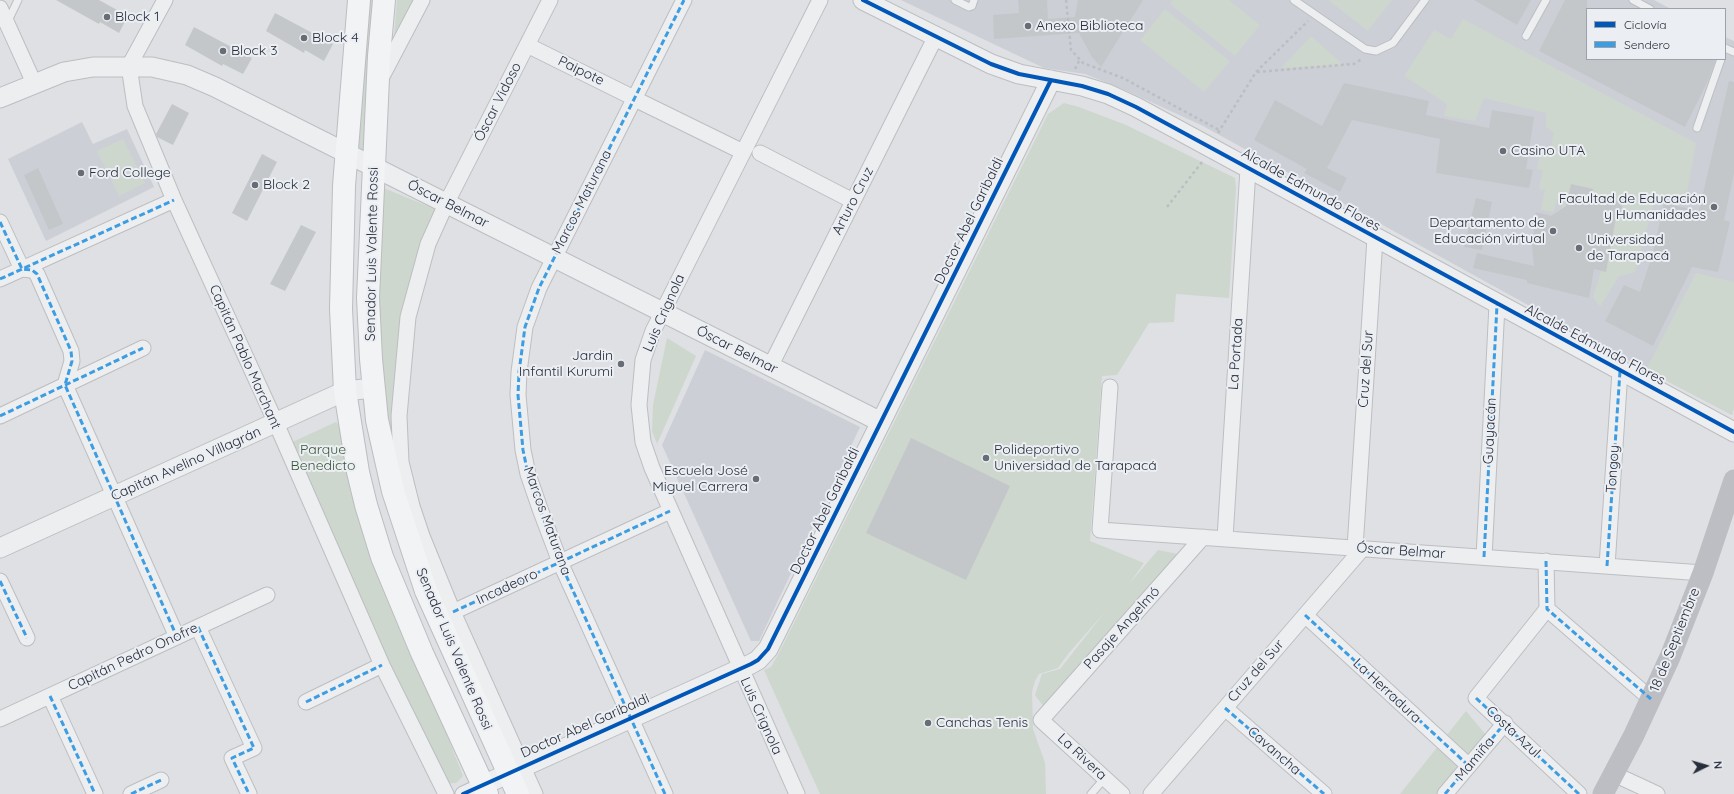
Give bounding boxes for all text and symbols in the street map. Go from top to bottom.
legend [1586,8,1726,60]
place label: Block 1 [115,9,159,25]
marker: Block 1 [102,12,112,22]
text: Ciclovía [1624,17,1667,32]
place label: Anexo Biblioteca [1036,18,1143,34]
marker: Anexo Biblioteca [1023,21,1033,31]
place label: Block 4 [312,30,359,46]
marker: Block 4 [299,33,309,43]
text: Sendero [1624,37,1670,52]
place label: Block 3 [231,43,278,59]
marker: Block 3 [218,46,228,56]
street label: Paipote [555,53,607,89]
street label: Óscar Vidoso [471,60,525,144]
place label: Casino UTA [1511,143,1585,159]
street label: Alcalde Edmundo Flores [1239,145,1383,235]
marker: Casino UTA [1498,146,1508,156]
street label: Marcos Maturana [549,147,615,257]
street label: Doctor Abel Garibaldi [931,155,1007,287]
street label: Arturo Cruz [829,164,877,238]
place label: Ford College [89,165,171,181]
street label: Senador Luis Valente Rossi [362,167,382,341]
marker: Ford College [76,168,86,178]
street label: Óscar Belmar [404,176,492,232]
place label: Block 2 [263,177,310,193]
marker: Block 2 [250,180,260,190]
place label: Facultad de Educación y Humanidades [1559,191,1706,224]
marker: Facultad de Educación y Humanidades [1709,202,1719,212]
place label: Departamento de Educación virtual [1429,215,1545,248]
marker: Departamento de Educación virtual [1548,226,1558,236]
place label: Universidad de Tarapacá [1587,232,1669,264]
marker: Universidad de Tarapacá [1574,243,1584,253]
street label: Luis Crignola [639,272,689,354]
street label: Capitán Pablo Marchant [205,282,285,432]
street label: Alcalde Edmundo Flores [1522,301,1668,389]
street label: La Portada [1225,318,1247,390]
street label: Óscar Belmar [693,322,781,378]
street label: Cruz del Sur [1355,330,1377,408]
place label: Jardin Infantil Kurumi [519,348,613,380]
marker: Jardin Infantil Kurumi [616,359,626,369]
street label: Guayacán [1480,397,1500,465]
street label: Capitán Avelino Villagrán [108,423,264,505]
park label: Parque Benedicto [291,442,355,474]
place label: Polideportivo Universidad de Tarapacá [994,442,1157,474]
street label: Tongoy [1603,444,1623,494]
street label: Doctor Abel Garibaldi [787,445,863,577]
marker: Polideportivo Universidad de Tarapacá [981,453,991,463]
place label: Escuela José Miguel Carrera [652,463,748,496]
street label: Marcos Maturana [520,464,574,578]
marker: Escuela José Miguel Carrera [751,474,761,484]
street label: Óscar Belmar [1356,540,1446,562]
street label: Senador Luis Valente Rossi [412,565,496,733]
street label: Incadeoro [474,566,540,608]
street label: Pasaje Angelmó [1080,583,1164,673]
street label: 18 de Septiembre [1646,585,1704,695]
street label: Capitán Pedro Onofre [65,619,201,695]
street label: Cruz del Sur [1224,636,1288,706]
street label: La Herradura [1349,655,1425,727]
street label: Luis Crignola [736,675,786,757]
street label: Doctor Abel Garibaldi [518,690,652,762]
street label: Costa Azul [1482,703,1544,761]
place label: Canchas Tenis [936,715,1028,731]
marker: Canchas Tenis [923,718,933,728]
street label: Cavancha [1244,723,1304,779]
street label: La Rivera [1054,730,1110,784]
street label: Mamiña [1452,734,1498,784]
north arrow [1686,746,1726,786]
text: N [1711,760,1725,770]

